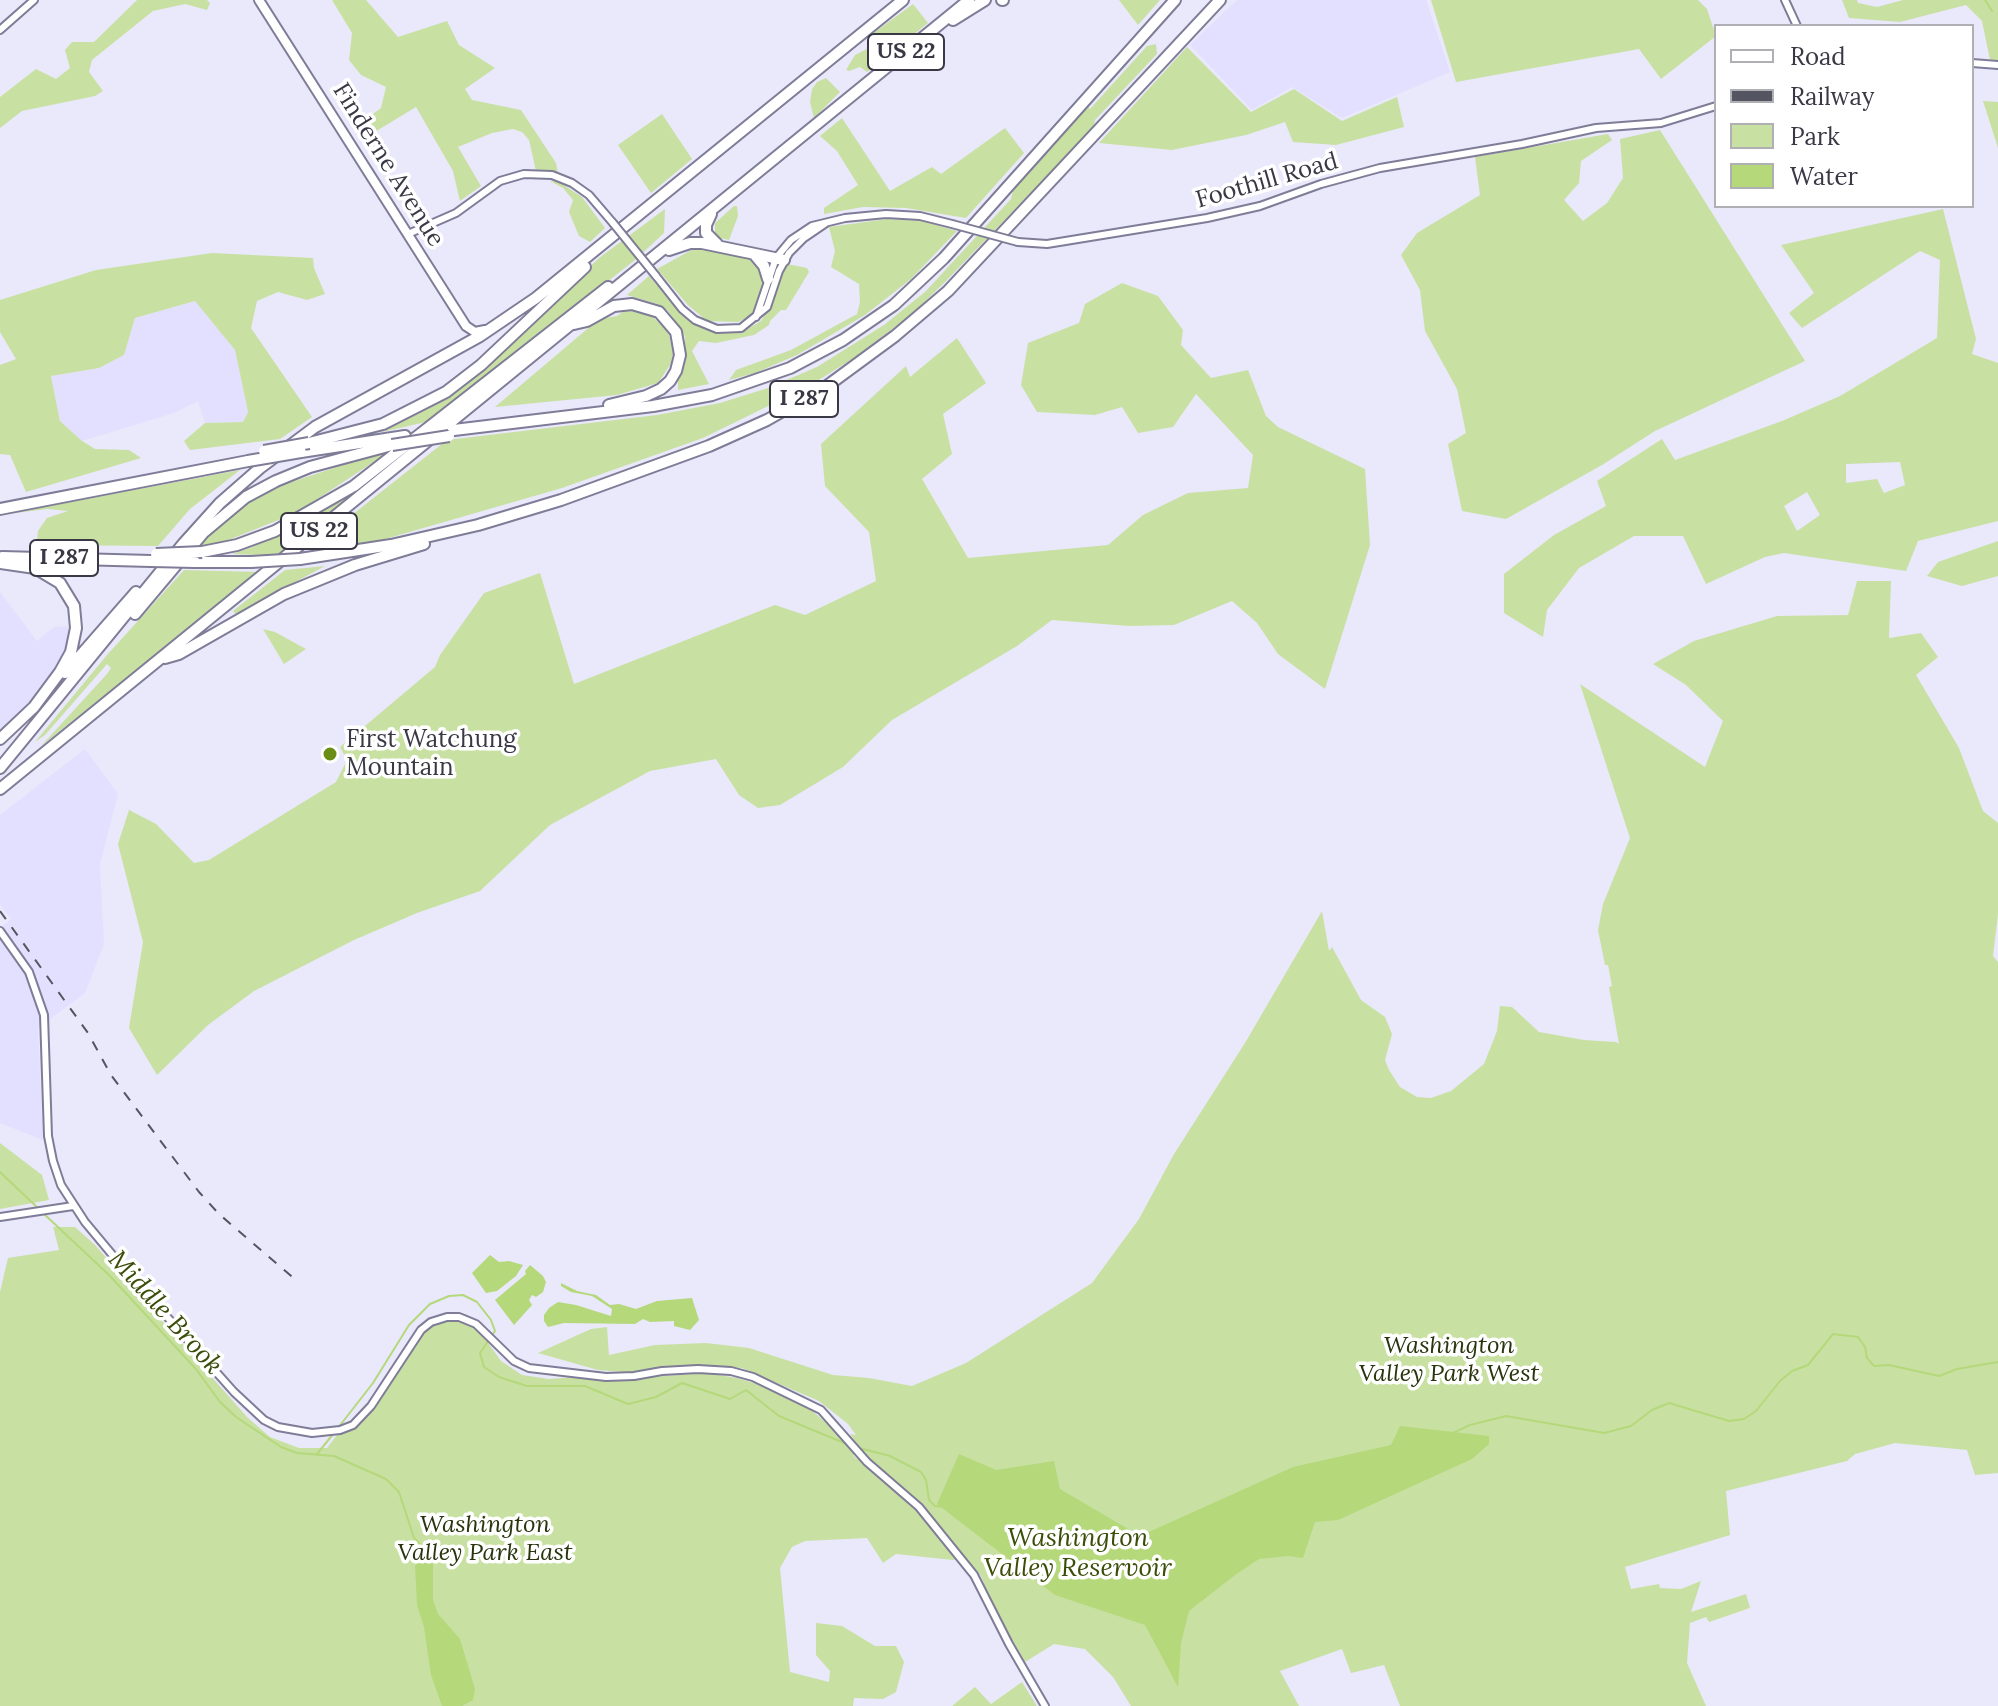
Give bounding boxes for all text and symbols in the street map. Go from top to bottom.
legend [1714,24,1974,208]
road number: US 22 [868,34,944,70]
text: Road [1790,41,1846,72]
street label: Finderne Avenue [326,78,450,252]
text: Railway [1790,81,1874,112]
text: Park [1790,121,1840,152]
street label: Foothill Road [1193,147,1341,215]
text: Water [1790,161,1858,192]
road number: I 287 [770,381,838,417]
road number: US 22 [281,513,357,549]
road number: I 287 [30,540,98,576]
place label: First Watchung Mountain [346,726,517,782]
marker: First Watchung Mountain [321,745,339,763]
water label: Middle Brook [101,1245,229,1381]
park label: Washington Valley Park West [1359,1332,1539,1388]
park label: Washington Valley Park East [398,1511,572,1567]
water label: Washington Valley Reservoir [984,1523,1172,1584]

